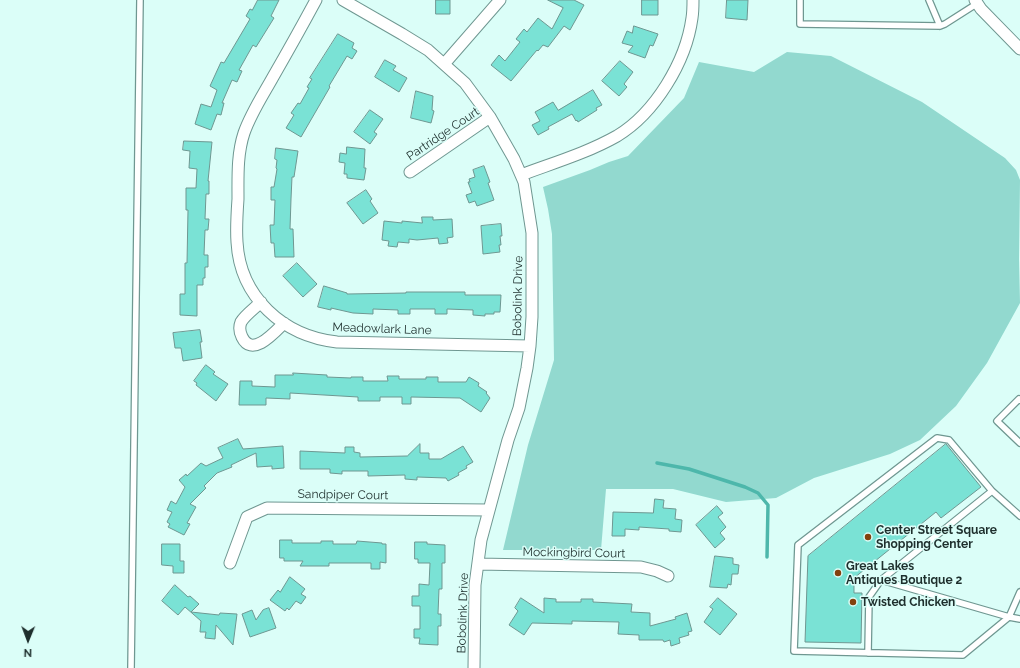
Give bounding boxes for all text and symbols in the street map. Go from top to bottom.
street label: Partridge Court [404,104,482,164]
street label: Bobolink Drive [510,256,526,336]
street label: Meadowlark Lane [332,320,432,338]
street label: Sandpiper Court [298,487,388,503]
place label: Center Street Square Shopping Center [876,523,997,551]
marker: Center Street Square Shopping Center [863,532,873,542]
street label: Mockingbird Court [522,545,626,561]
place label: Great Lakes Antiques Boutique 2 [846,559,962,587]
marker: Great Lakes Antiques Boutique 2 [833,568,843,578]
street label: Bobolink Drive [454,572,472,654]
place label: Twisted Chicken [861,595,955,609]
marker: Twisted Chicken [848,597,858,607]
north arrow [8,620,48,660]
text: N [23,646,32,659]

